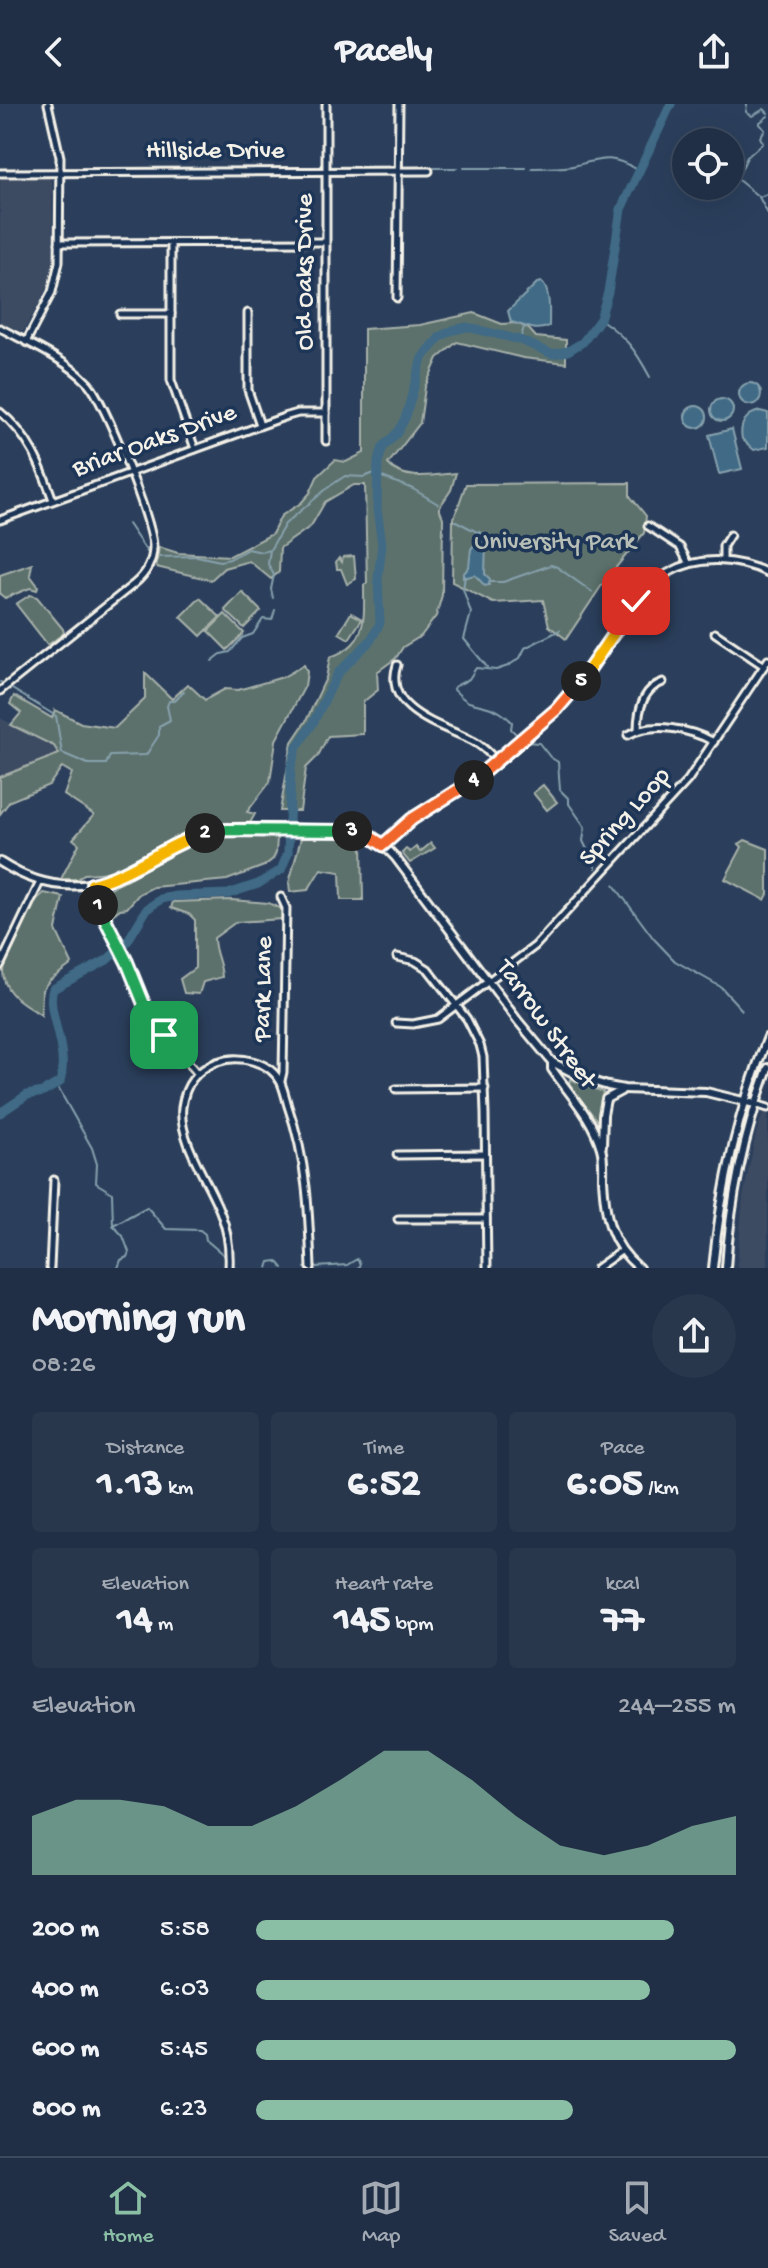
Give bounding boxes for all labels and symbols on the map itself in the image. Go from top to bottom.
street label: Hillside Drive [146,137,285,168]
street label: Old Oaks Drive [291,193,322,350]
street label: Briar Oaks Drive [68,398,242,486]
park label: University Park [474,528,638,559]
pin [602,567,670,635]
pin: 5 [561,661,601,701]
pin: 4 [454,760,494,800]
street label: Spring Loop [574,762,679,874]
pin: 3 [332,811,372,851]
pin: 2 [185,813,225,853]
pin: 1 [78,885,118,925]
street label: Park Lane [249,935,281,1043]
street label: Tarrow Street [487,953,604,1098]
pin [130,1001,198,1069]

